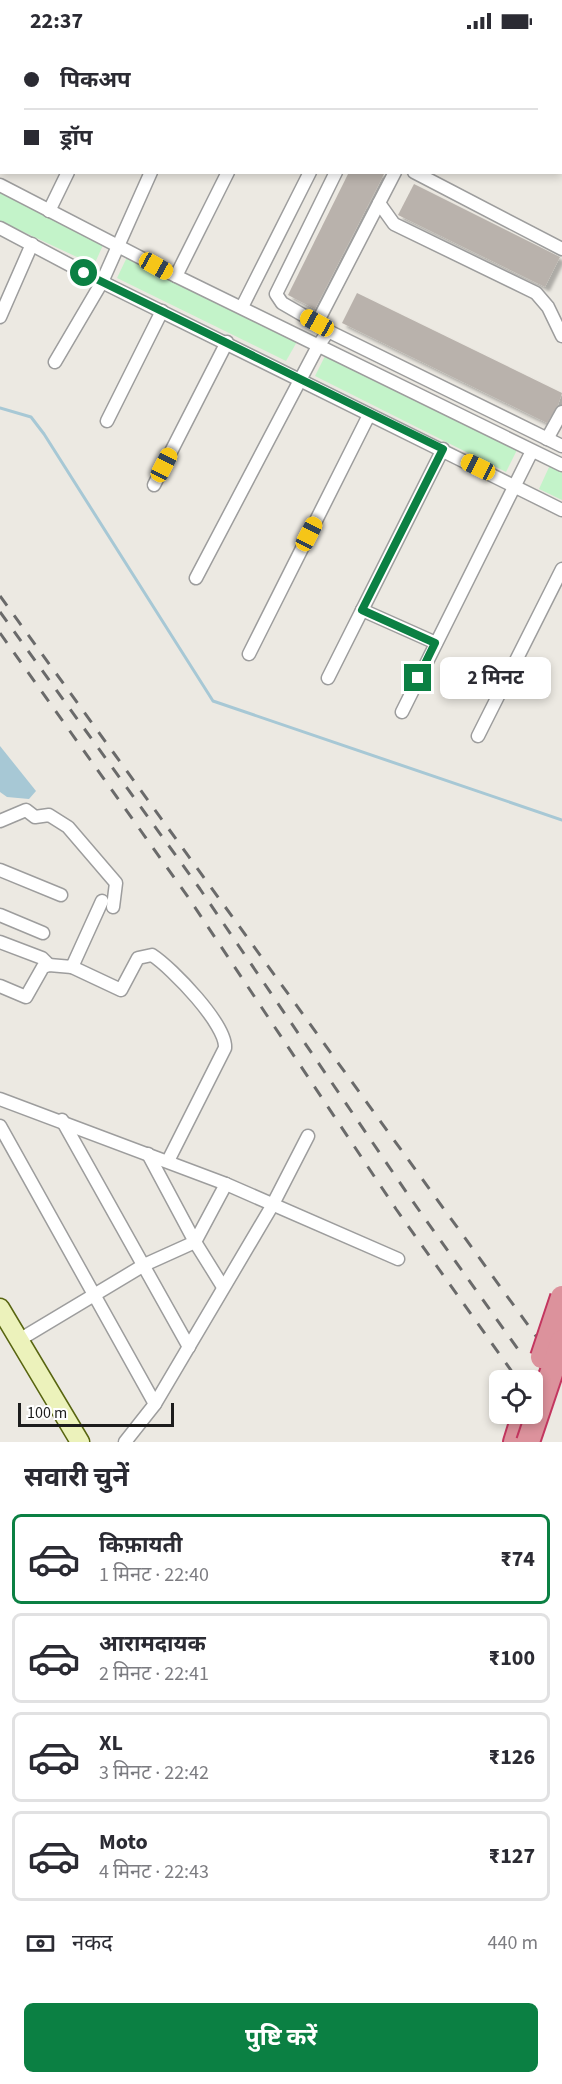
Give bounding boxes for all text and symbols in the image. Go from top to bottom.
text: 22:37 [30,5,83,37]
text: पिकअप [60,64,131,96]
text: ड्रॉप [60,122,93,154]
car [136,249,176,283]
route start [70,259,97,286]
car [297,306,337,340]
car [148,445,180,485]
car [458,451,498,483]
car [293,514,325,554]
callout: 2 मिनट [439,657,550,699]
route end [404,664,431,691]
text: 2 मिनट [467,664,524,692]
map controls [489,1370,543,1424]
button: locate [489,1370,543,1424]
scale bar [18,1400,174,1428]
text: 100 m [27,1402,67,1424]
text: सवारी चुनें [24,1458,129,1497]
text: किफ़ायती [99,1529,183,1561]
icon: car [27,1532,81,1586]
text: ₹74 [500,1543,535,1575]
text: 1 मिनट · 22:40 [99,1561,209,1589]
text: आरामदायक [99,1628,206,1660]
icon: car [27,1631,81,1685]
text: ₹100 [489,1642,535,1674]
text: 2 मिनट · 22:41 [99,1660,209,1688]
text: XL [99,1727,123,1759]
icon: car [27,1730,81,1784]
text: ₹126 [489,1741,535,1773]
text: 3 मिनट · 22:42 [99,1759,209,1787]
text: Moto [99,1826,148,1858]
icon: car [27,1829,81,1883]
text: ₹127 [489,1840,535,1872]
text: 4 मिनट · 22:43 [99,1858,209,1886]
icon: cash [24,1927,57,1960]
text: नकद [72,1927,113,1959]
text: 440 m [488,1929,538,1957]
button: पुष्टि करें [24,2003,538,2072]

